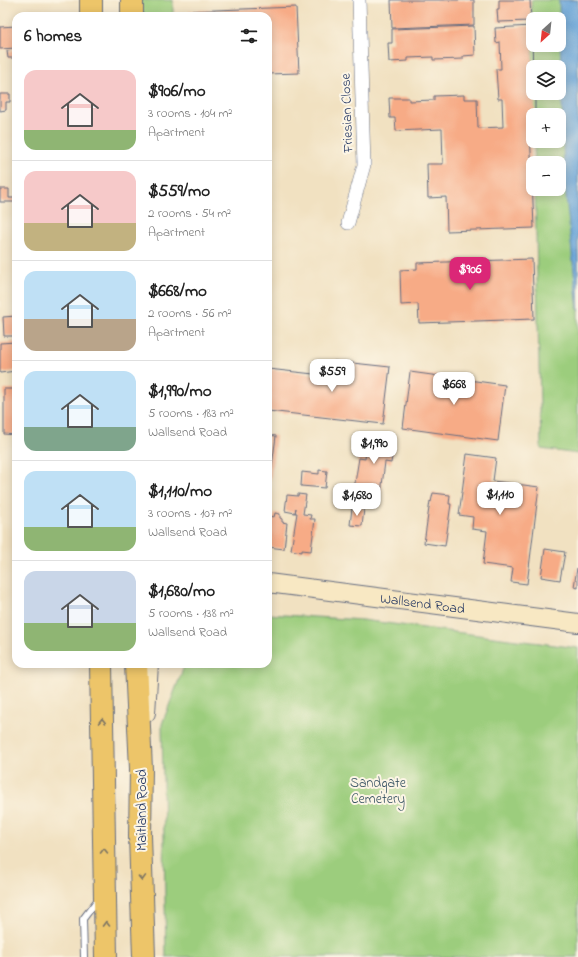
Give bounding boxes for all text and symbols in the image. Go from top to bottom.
north arrow [526,12,566,52]
map controls [526,12,566,196]
text: 6 homes [24,24,82,49]
icon: filters [238,25,260,47]
button: layers [526,60,566,100]
street label: Friesian Close [336,72,359,154]
text: $906/mo [148,79,206,104]
icon: home [56,86,104,134]
text: 3 rooms · 104 m² [148,104,232,123]
button: + [526,108,566,148]
text: Apartment [148,123,205,142]
button: − [526,156,566,196]
text: $559/mo [148,179,210,204]
icon: home [56,187,104,235]
text: 2 rooms · 54 m² [148,204,231,223]
text: Apartment [148,223,205,242]
pin: $906 [446,257,494,291]
text: $906 [458,260,482,279]
text: $668/mo [148,279,207,304]
icon: home [56,287,104,335]
text: 2 rooms · 56 m² [148,304,232,323]
text: Apartment [148,323,205,342]
pin: $559 [308,359,356,393]
text: $559 [319,362,345,381]
pin: $668 [430,372,478,406]
text: $668 [442,375,466,394]
text: $1,990/mo [148,379,212,404]
icon: home [56,387,104,435]
text: 5 rooms · 183 m² [148,404,234,423]
text: Wallsend Road [148,423,227,442]
pin: $1,990 [341,431,407,465]
text: $1,990 [360,434,388,453]
text: $1,110/mo [148,479,212,504]
pin: $1,110 [467,482,533,516]
pin: $1,680 [324,483,390,517]
text: $1,110 [486,485,514,504]
text: $1,680 [342,486,372,505]
icon: home [56,487,104,535]
text: 3 rooms · 107 m² [148,504,232,523]
text: Wallsend Road [148,523,227,542]
text: $1,680/mo [148,579,215,604]
icon: home [56,587,104,635]
street label: Wallsend Road [379,589,466,620]
text: 5 rooms · 138 m² [148,604,234,623]
text: Wallsend Road [148,623,227,642]
one-way arrow [98,718,106,724]
street label: Maitland Road [132,769,153,851]
park label: Sandgate Cemetery [350,773,407,811]
one-way arrow [100,848,109,854]
one-way arrow [137,875,146,881]
one-way arrow [102,921,110,927]

